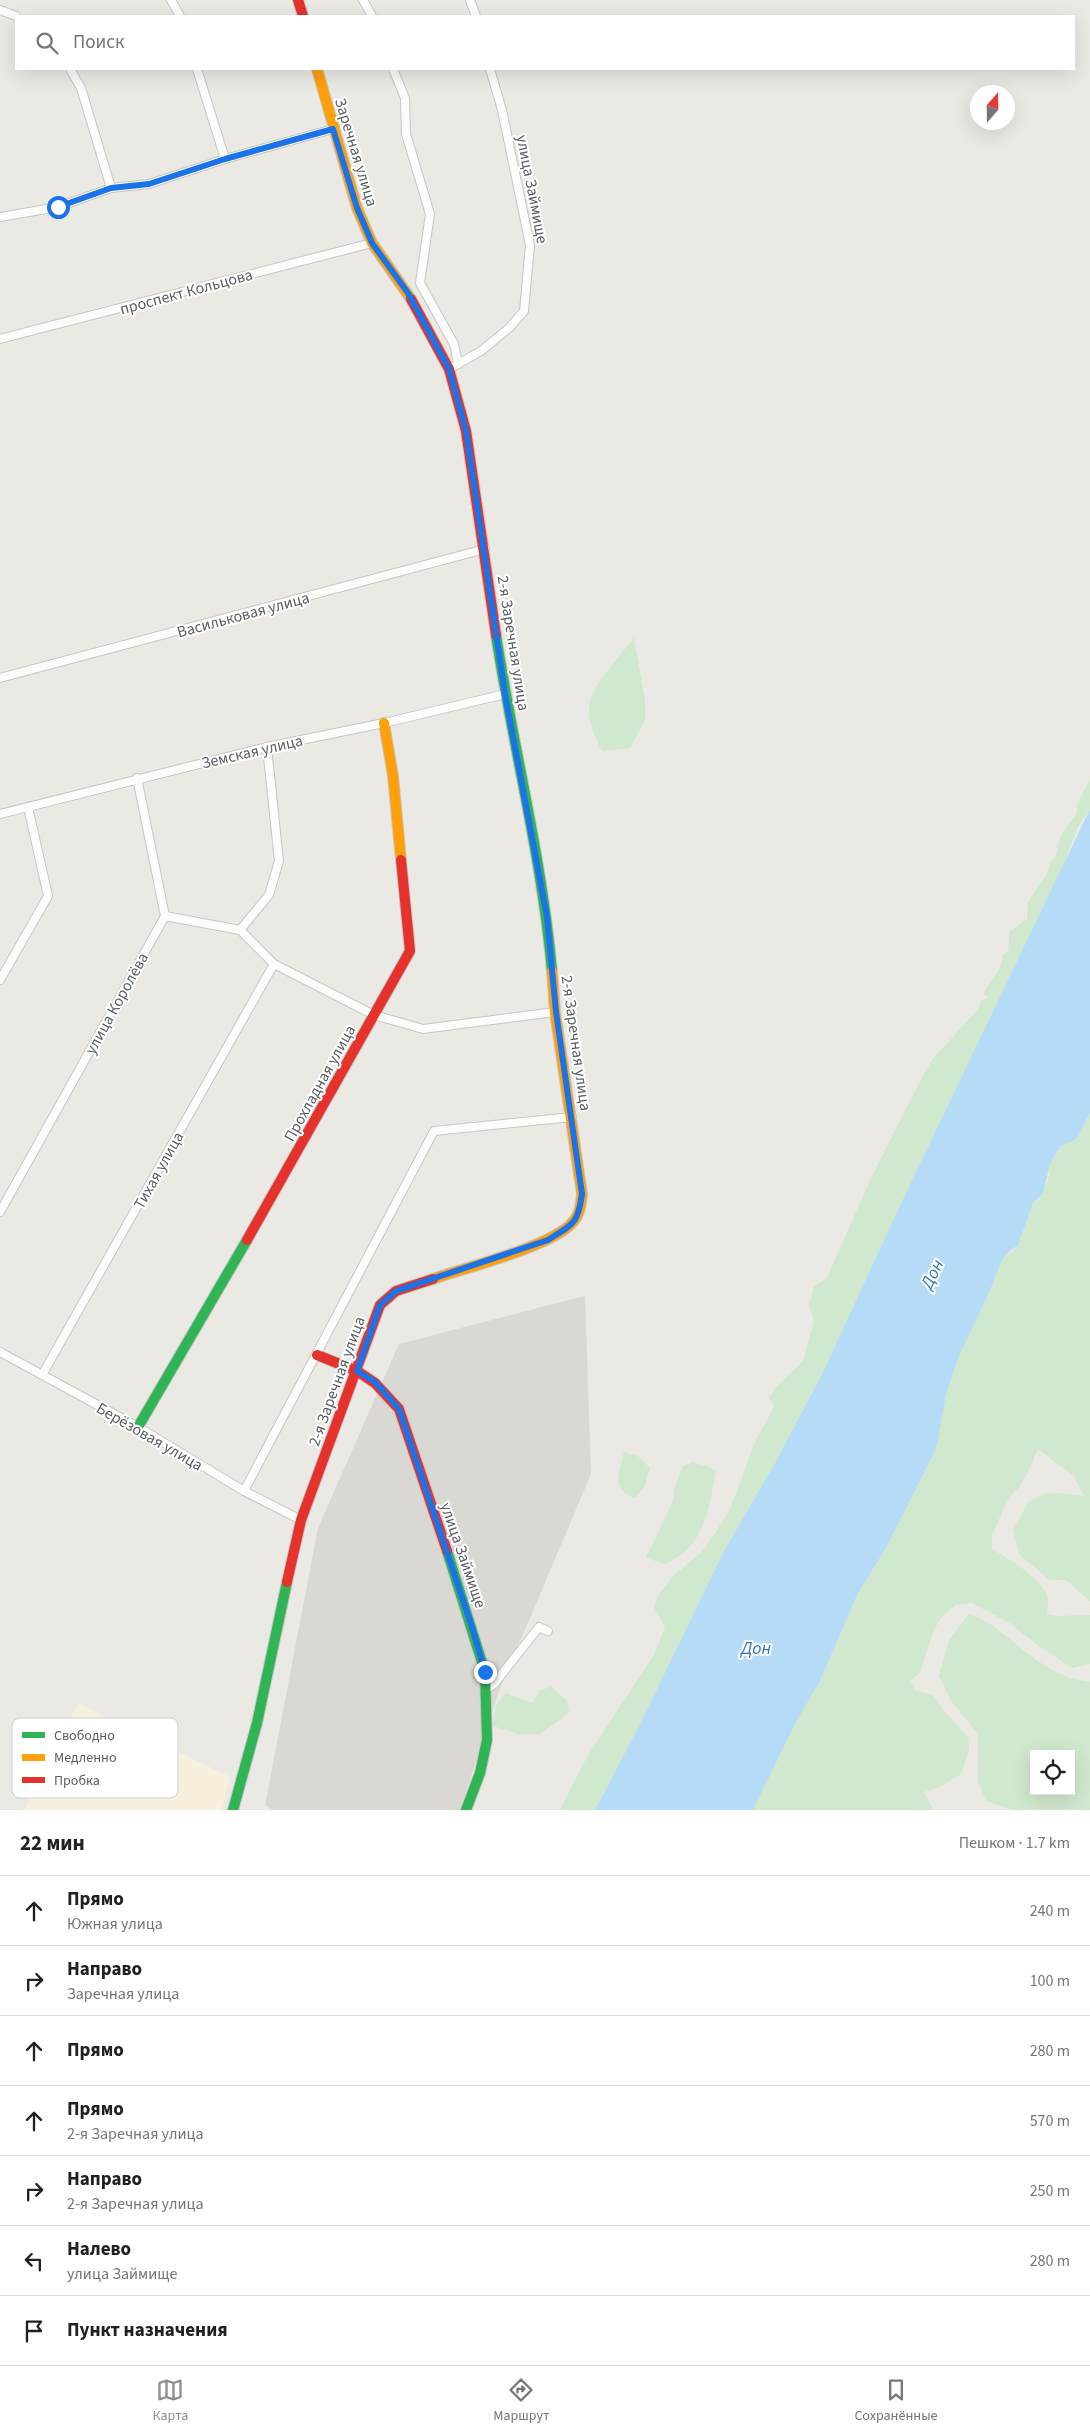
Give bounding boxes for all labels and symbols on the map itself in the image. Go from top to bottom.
north arrow [970,85,1015,130]
street label: Заречная улица [329,95,383,209]
street label: улица Займище [511,133,553,246]
route start [47,196,70,219]
street label: проспект Кольцова [117,264,255,320]
street label: 2-я Заречная улица [491,574,535,712]
street label: Васильковая улица [175,587,312,643]
street label: Земская улица [199,730,305,774]
street label: улица Королёва [80,949,154,1058]
street label: 2-я Заречная улица [556,974,596,1112]
street label: Прохладная улица [279,1021,361,1146]
street label: Тихая улица [129,1128,189,1213]
water label: Дон [914,1255,950,1294]
street label: 2-я Заречная улица [303,1313,371,1449]
street label: Берёзовая улица [92,1397,207,1476]
street label: улица Займище [435,1500,491,1611]
water label: Дон [740,1636,771,1661]
route end [474,1661,497,1684]
legend [12,1718,178,1798]
text: Свободно [54,1726,115,1746]
text: Медленно [54,1748,117,1768]
text: Пробка [54,1771,100,1791]

